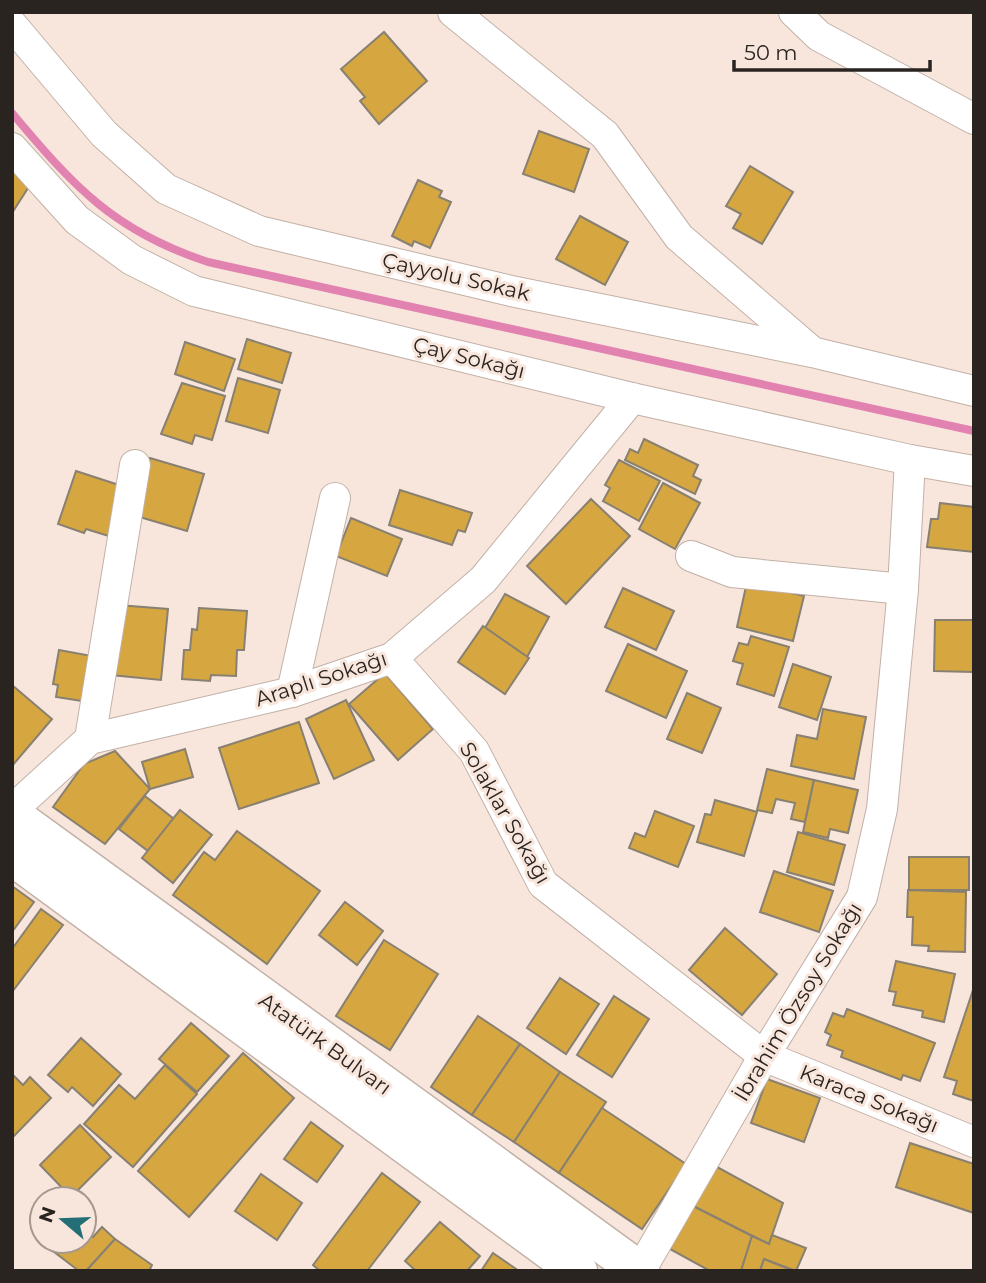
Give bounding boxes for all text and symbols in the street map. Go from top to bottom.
scale bar [734,28,930,72]
text: 50 m [744,40,798,65]
street label: Çayyolu Sokak [380,247,533,306]
street label: Çay Sokağı [411,332,528,383]
street label: Araplı Sokağı [252,645,390,712]
street label: Solaklar Sokağı [455,737,556,888]
street label: İbrahim Özsoy Sokağı [728,898,867,1106]
street label: Atatürk Bulvarı [254,987,396,1100]
street label: Karaca Sokağı [796,1059,942,1138]
north arrow [28,1185,98,1255]
text: N [34,1204,61,1226]

